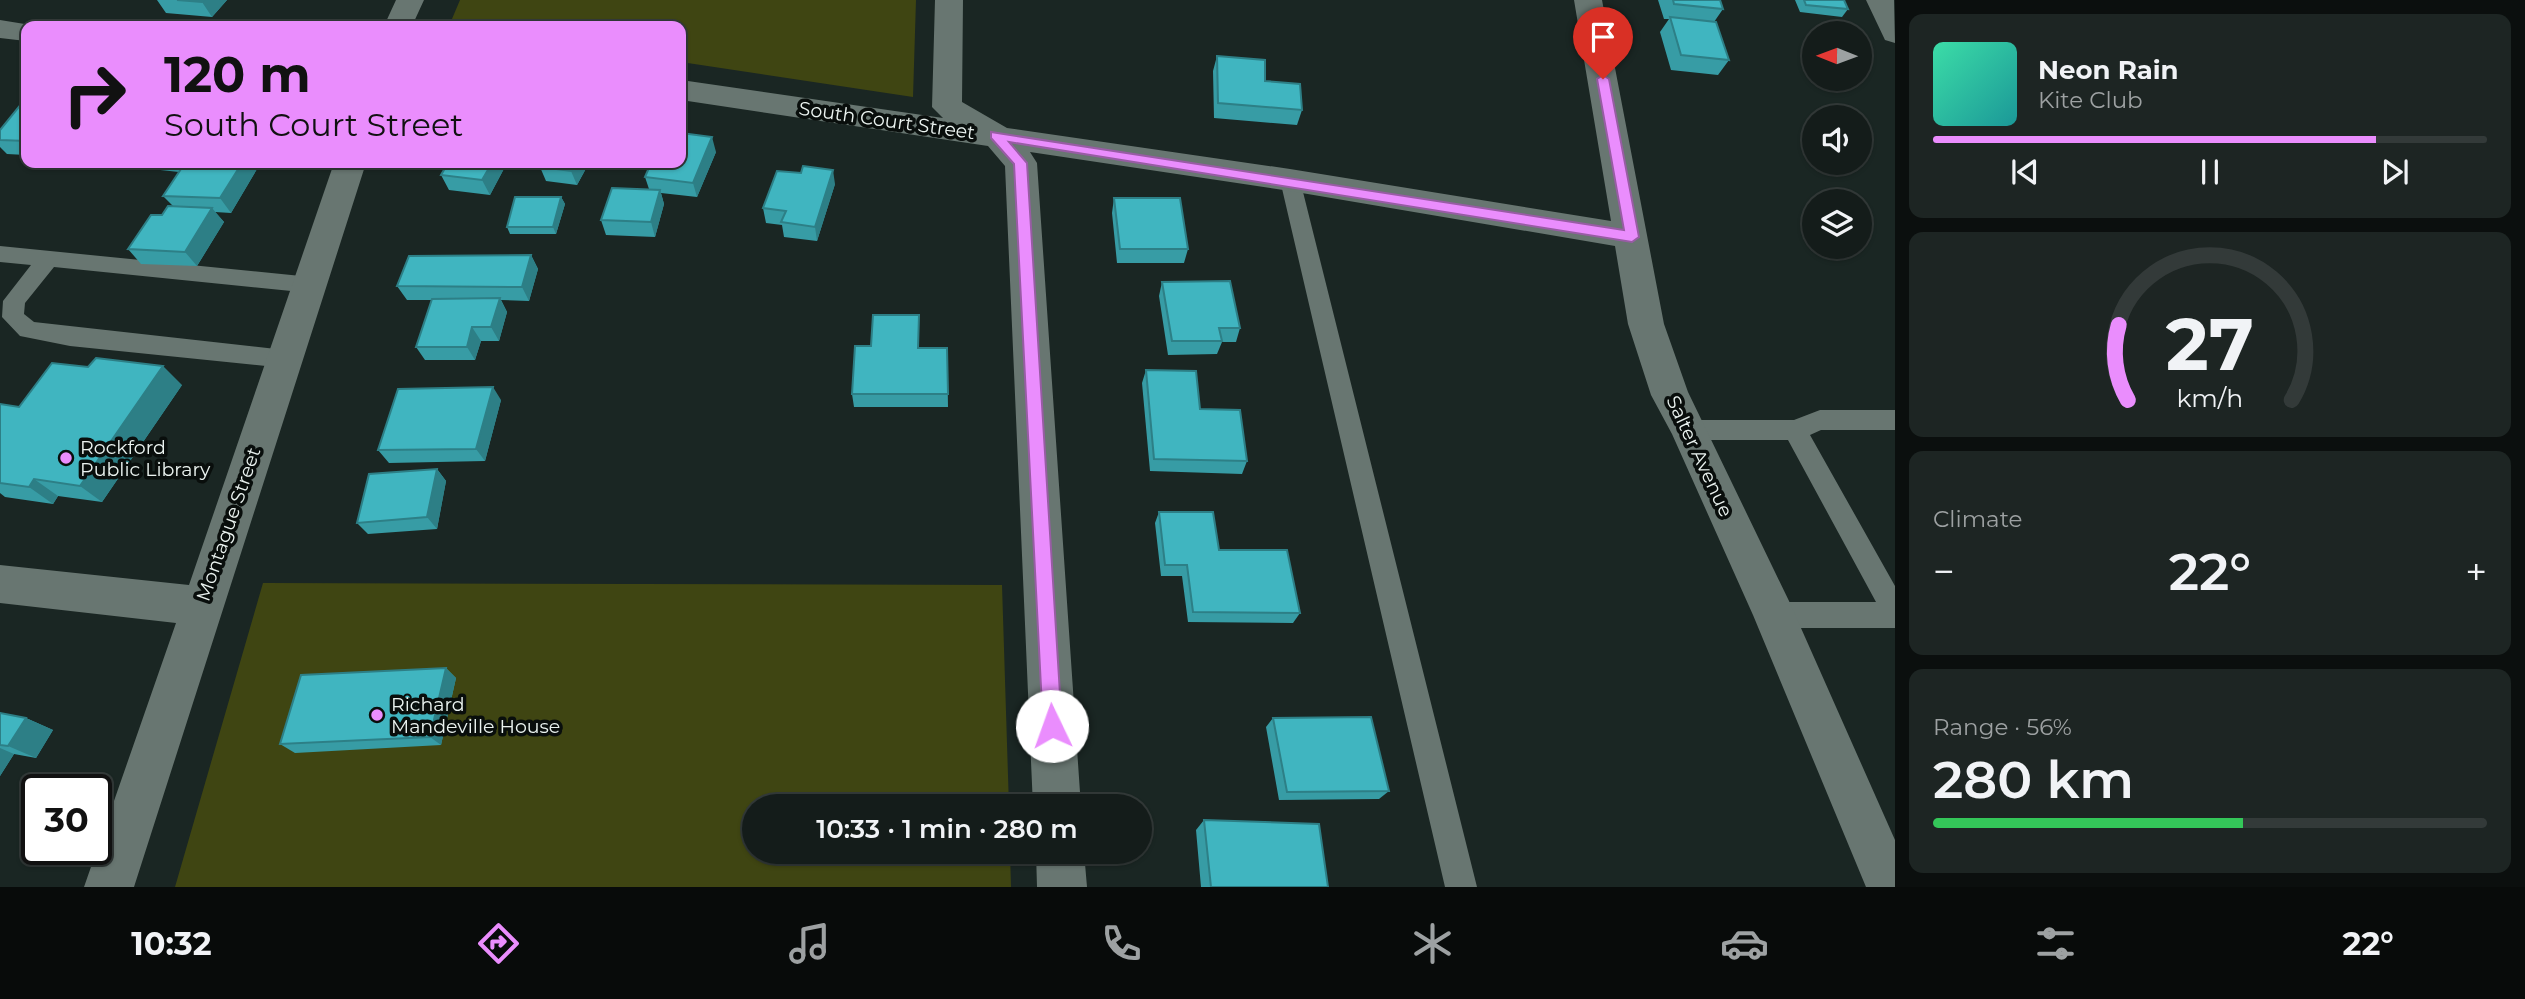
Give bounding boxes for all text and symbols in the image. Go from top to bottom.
pin [1573,7,1633,79]
icon: arrive [1584,18,1622,56]
north arrow [1802,21,1872,91]
map controls [1802,21,1872,259]
text: 120 m [164,45,311,104]
icon: right [49,49,140,140]
text: Neon Rain [2038,54,2179,86]
text: Kite Club [2038,86,2143,114]
street label: South Court Street [797,97,977,144]
text: South Court Street [164,105,463,144]
button: sound [1802,105,1872,175]
icon: previous [2006,153,2044,191]
icon: pause [2191,153,2229,191]
icon: next [2376,153,2414,191]
button: layers [1802,189,1872,259]
text: 27 [2166,301,2254,389]
text: km/h [2177,383,2243,413]
street label: Salter Avenue [1661,392,1738,520]
place label: Rockford Public Library [80,436,211,481]
street label: Montague Street [191,444,266,604]
marker: Rockford Public Library [58,450,74,466]
text: Climate [1933,505,2022,533]
text: 22° [2169,540,2251,603]
text: − [1933,548,1955,595]
text: + [2465,548,2487,595]
position arrow [1015,689,1089,763]
place label: Richard Mandeville House [391,693,560,738]
marker: Richard Mandeville House [369,707,385,723]
text: Range · 56% [1933,713,2072,741]
text: 280 km [1933,748,2134,811]
speed limit sign: 30 [21,774,112,865]
text: 10:33 · 1 min · 280 m [816,813,1078,845]
icon: directions [474,919,523,968]
icon: music [785,919,834,968]
icon: phone [1097,919,1146,968]
icon: climate [1408,919,1457,968]
icon: car [1720,919,1769,968]
icon: filters [2031,919,2080,968]
text: 10:32 [131,924,212,963]
text: 22° [2343,924,2394,963]

